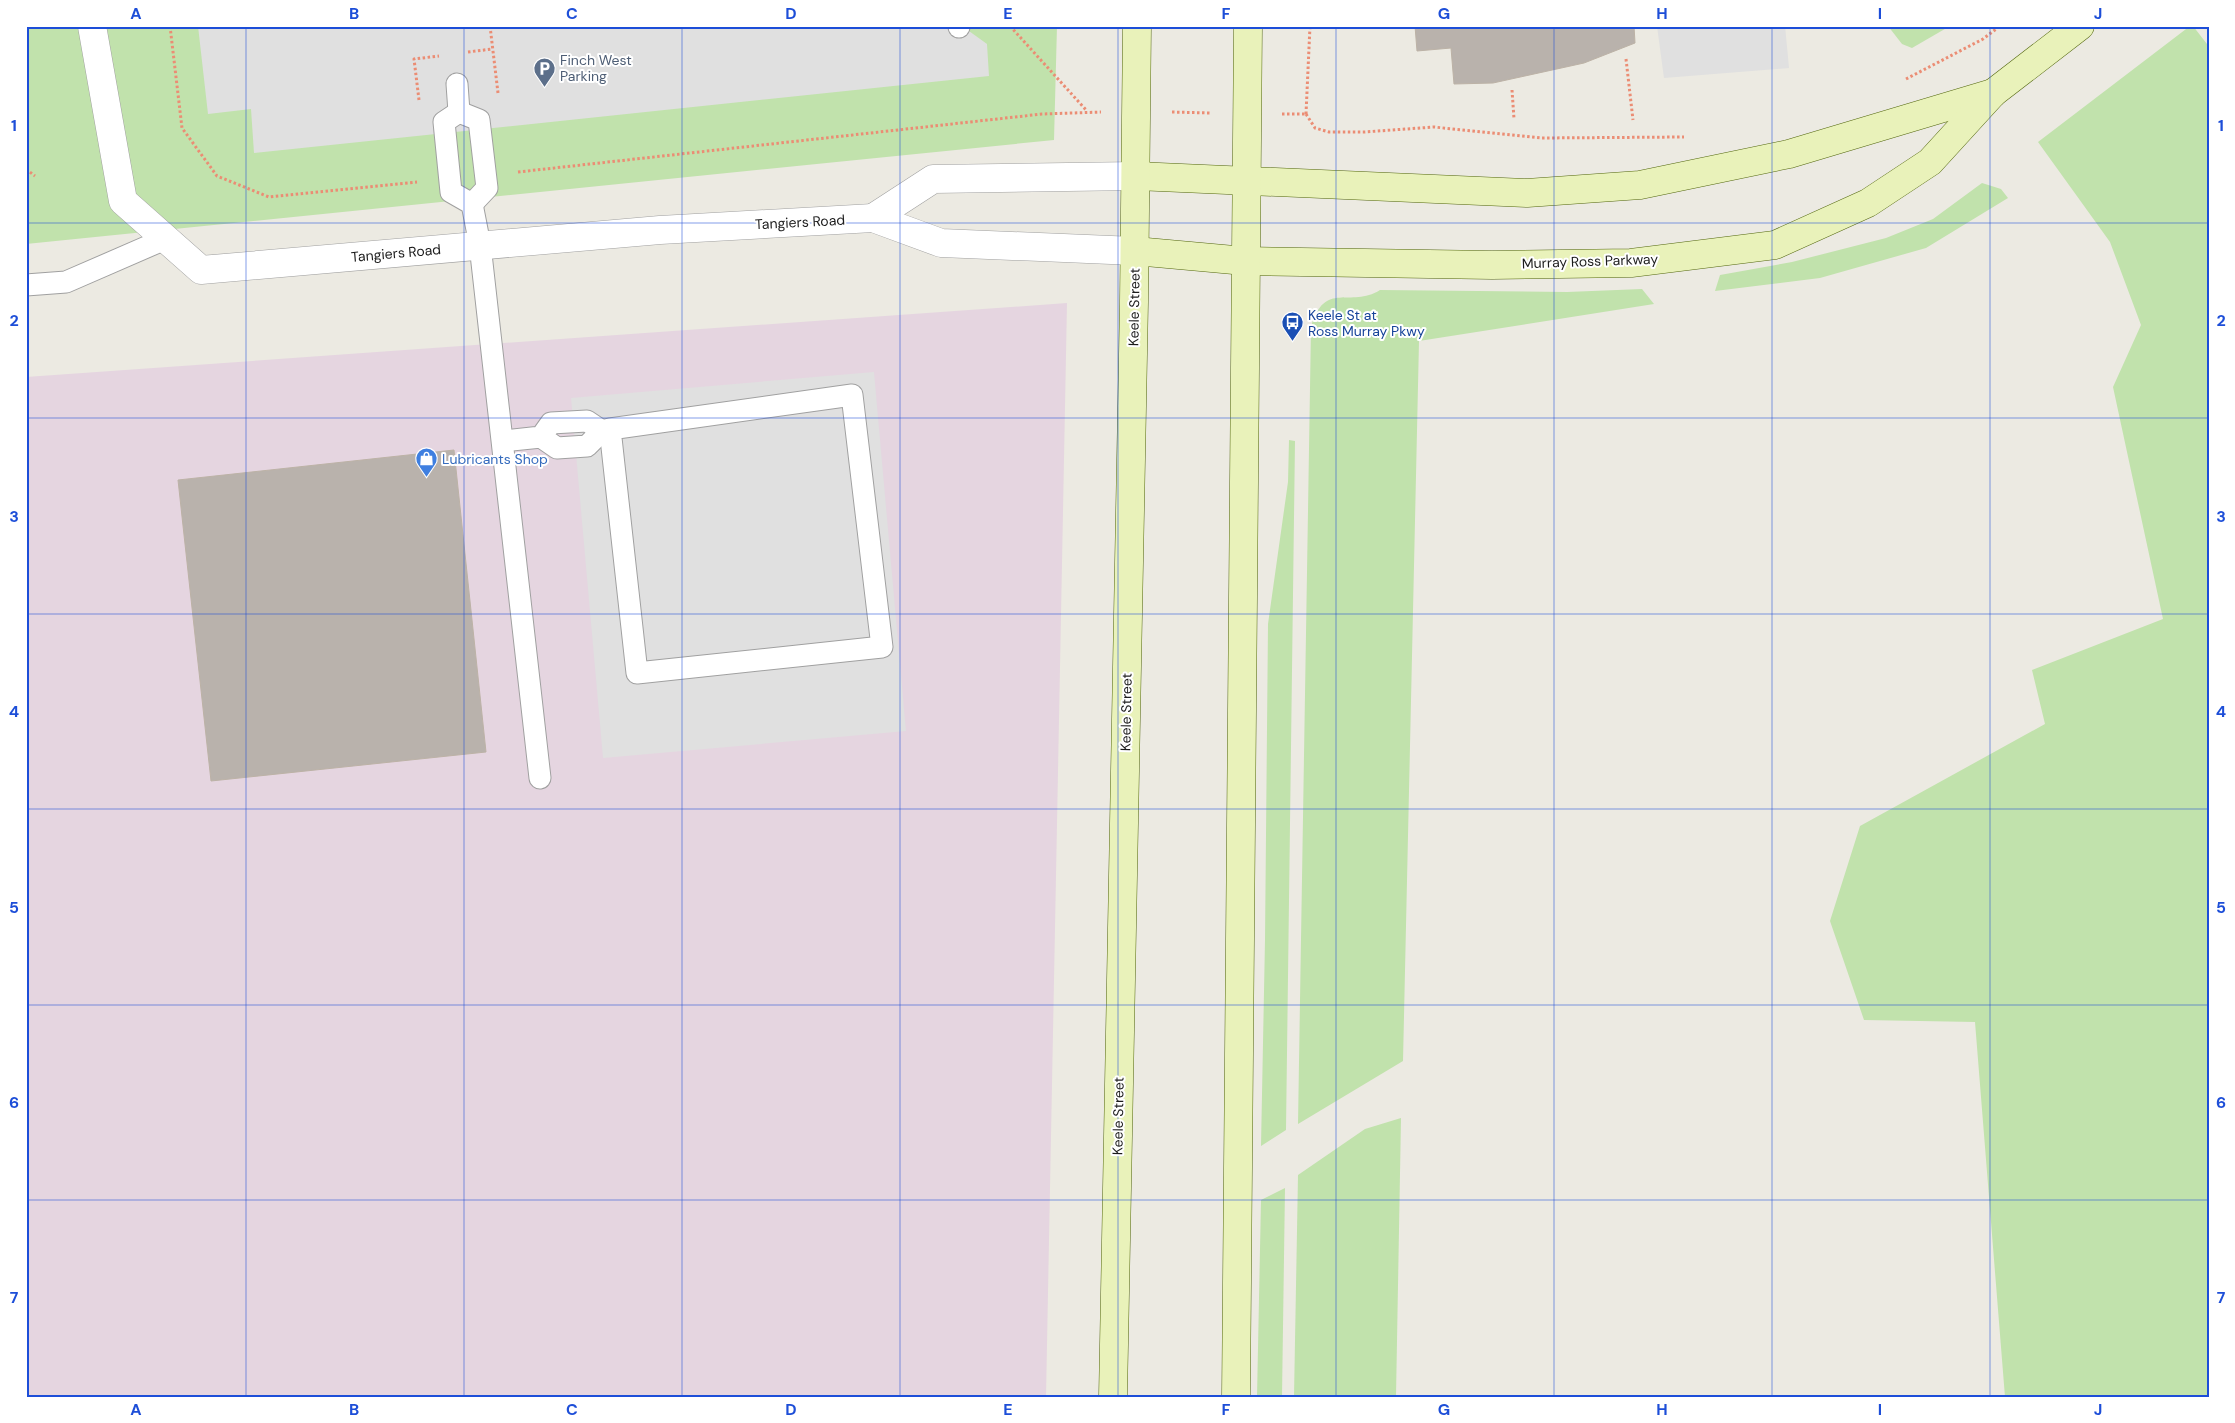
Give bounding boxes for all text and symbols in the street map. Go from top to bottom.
text: A [130,3,142,24]
text: B [349,3,359,24]
text: C [566,3,578,24]
text: D [785,3,797,24]
text: E [1003,3,1013,24]
text: F [1222,3,1231,24]
text: G [1438,3,1450,24]
text: H [1656,3,1668,24]
text: I [1878,3,1882,24]
text: J [2094,3,2102,24]
place label: Finch West Parking [560,51,632,85]
parking icon: Finch West Parking [532,56,556,87]
text: 1 [11,115,17,136]
text: 1 [2218,115,2224,136]
street label: Tangiers Road [755,211,845,233]
street label: Tangiers Road [350,240,442,266]
street label: Murray Ross Parkway [1522,250,1659,272]
street label: Keele Street [1124,268,1144,346]
place label: Keele St at Ross Murray Pkwy [1308,306,1425,340]
text: 2 [9,310,19,331]
text: 2 [2216,310,2226,331]
bus stop icon: Keele St at Ross Murray Pkwy [1280,311,1304,342]
shop icon: Lubricants Shop [414,447,438,478]
place label: Lubricants Shop [442,450,548,468]
text: 3 [9,506,19,527]
text: 3 [2216,506,2226,527]
street label: Keele Street [1116,673,1136,751]
text: 4 [9,701,19,722]
text: 4 [2216,701,2226,722]
text: 5 [9,897,19,918]
text: 5 [2216,897,2226,918]
street label: Keele Street [1108,1077,1128,1155]
text: 6 [9,1092,19,1113]
text: 6 [2216,1092,2226,1113]
text: 7 [10,1287,19,1308]
text: 7 [2217,1287,2226,1308]
text: A [130,1399,142,1420]
text: B [349,1399,359,1420]
text: C [566,1399,578,1420]
text: D [785,1399,797,1420]
text: E [1003,1399,1013,1420]
text: F [1222,1399,1231,1420]
text: G [1438,1399,1450,1420]
text: H [1656,1399,1668,1420]
text: I [1878,1399,1882,1420]
text: J [2094,1399,2102,1420]

